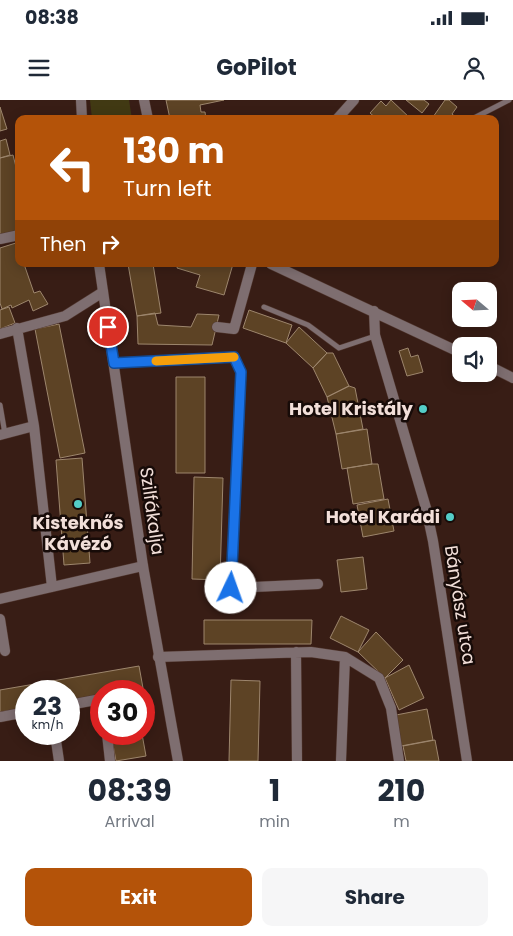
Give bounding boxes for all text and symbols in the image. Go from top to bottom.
text: 08:38 [25,4,79,31]
text: GoPilot [216,52,297,83]
icon: menu [25,54,53,82]
icon: person [460,54,488,82]
text: 130 m [123,126,225,175]
icon: left [40,135,105,200]
text: Turn left [123,173,211,204]
icon: right [96,230,124,258]
text: Then [40,231,86,258]
north arrow [452,282,498,328]
map controls [452,282,497,382]
pin [87,306,129,348]
icon: arrive [94,313,122,341]
button: sound [452,337,497,382]
place label: Hotel Kristály [289,396,414,421]
marker: Hotel Kristály [417,403,429,415]
street label: Szilfákalja [134,466,171,556]
marker: Kisteknős Kávézó [72,498,84,510]
place label: Hotel Karádi [326,504,440,529]
place label: Kisteknős Kávézó [32,510,124,556]
marker: Hotel Karádi [444,511,456,523]
street label: Bányász utca [439,543,482,666]
position arrow [204,561,256,613]
speed limit sign: 30 [90,680,155,745]
text: 23 [33,689,62,724]
text: km/h [32,716,63,733]
text: 08:39 [88,769,172,812]
text: 1 [269,769,280,812]
text: 210 [377,769,425,812]
text: Arrival [104,810,155,833]
text: min [259,810,290,833]
text: m [393,810,410,833]
button: Exit [25,868,252,926]
button: Share [262,868,488,926]

